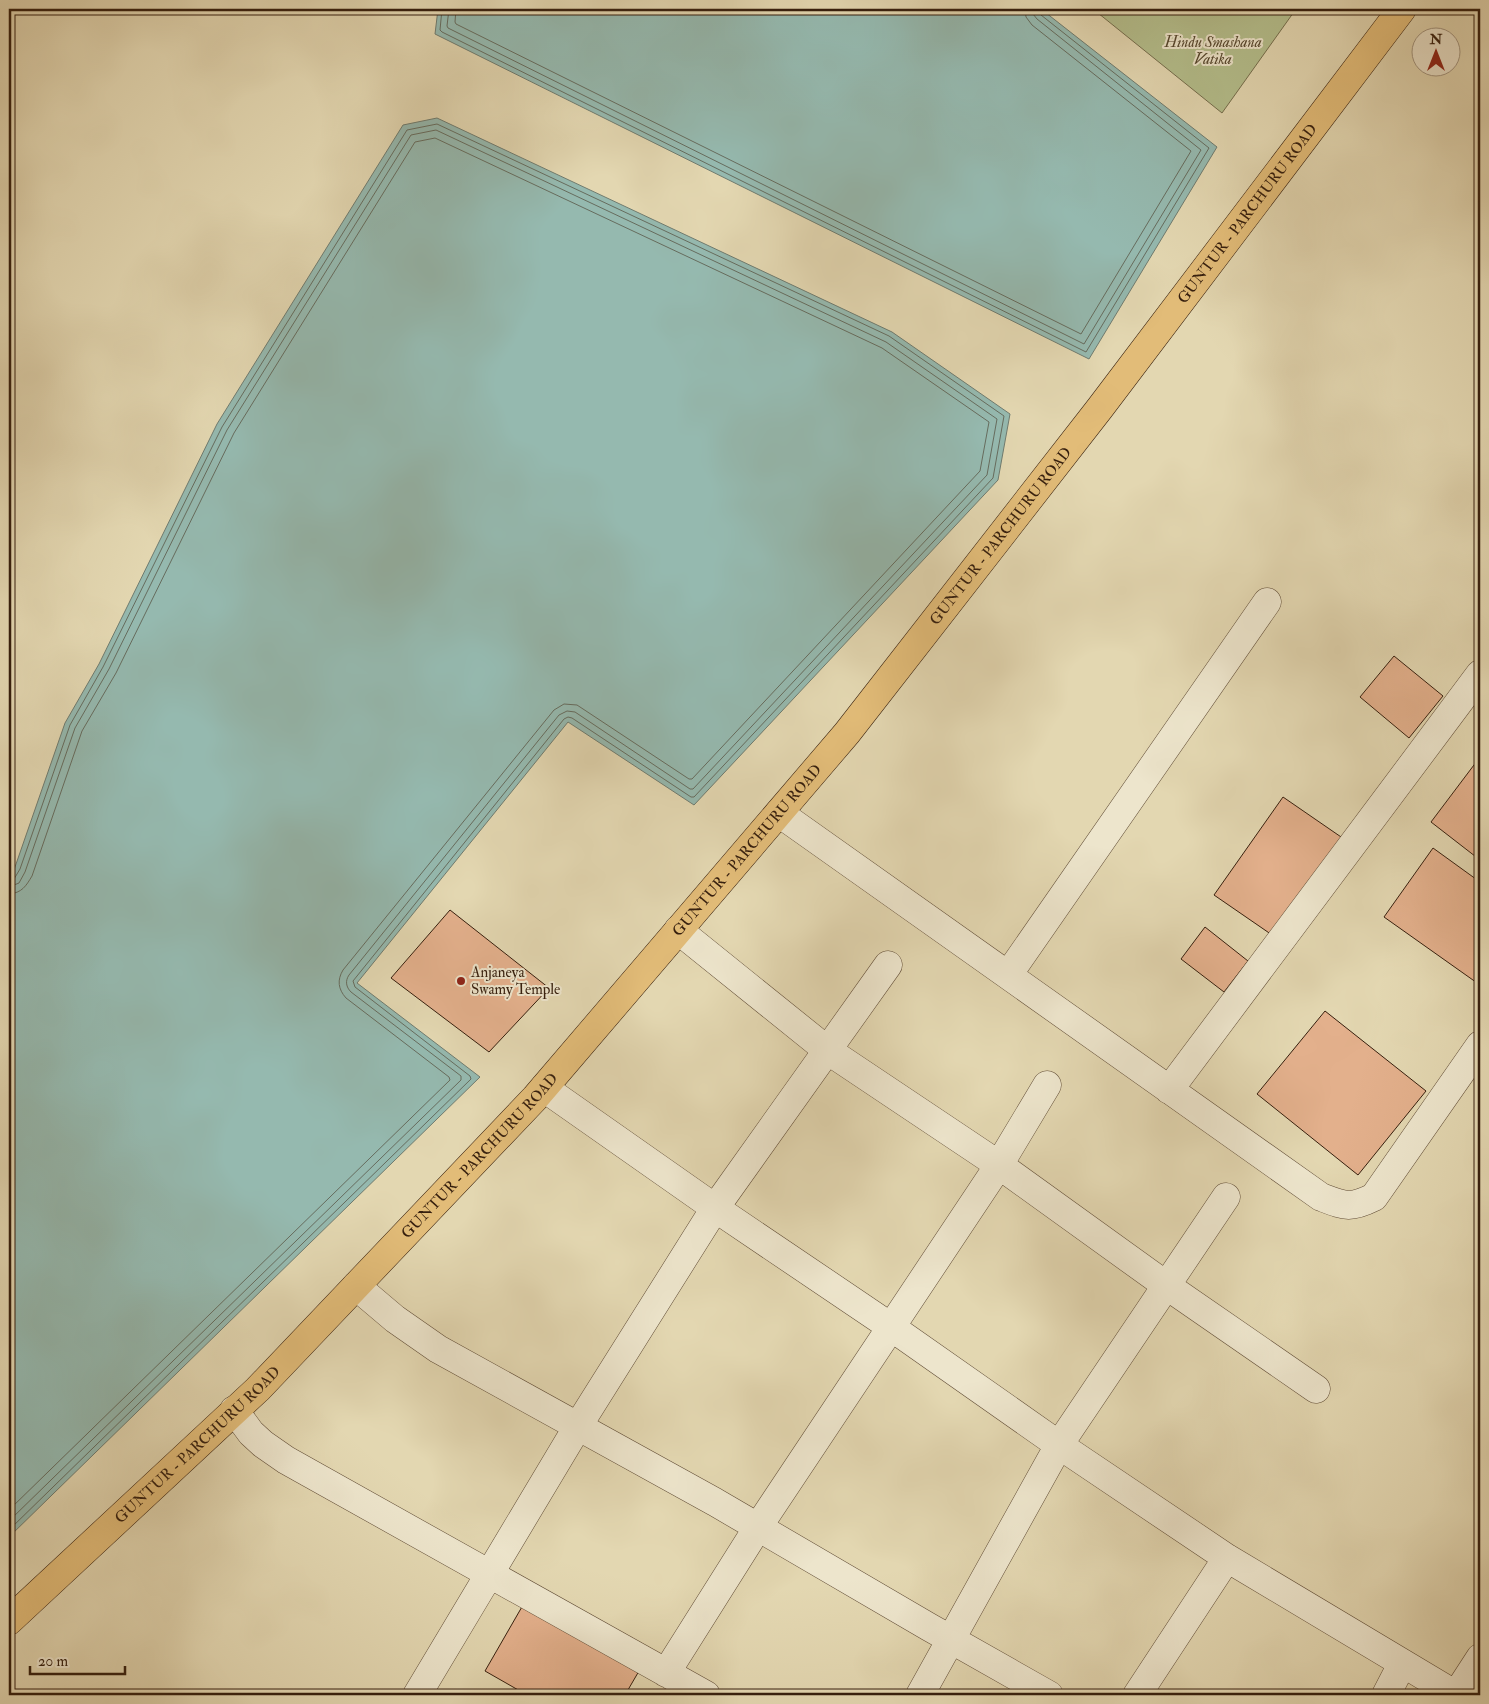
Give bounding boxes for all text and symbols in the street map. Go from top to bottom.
north arrow [1412,28,1462,78]
text: N [1429,31,1443,48]
park label: Hindu Smashana Vatika [1163,33,1262,69]
street label: GUNTUR - PARCHURU ROAD [1173,120,1321,307]
street label: GUNTUR - PARCHURU ROAD [925,443,1076,629]
street label: GUNTUR - PARCHURU ROAD [668,760,826,940]
place label: Anjaneya Swamy Temple [470,963,560,1000]
marker: Anjaneya Swamy Temple [455,975,467,987]
street label: GUNTUR - PARCHURU ROAD [397,1069,562,1242]
street label: GUNTUR - PARCHURU ROAD [111,1362,284,1527]
scale bar [30,1644,125,1676]
text: 20 m [38,1652,68,1671]

